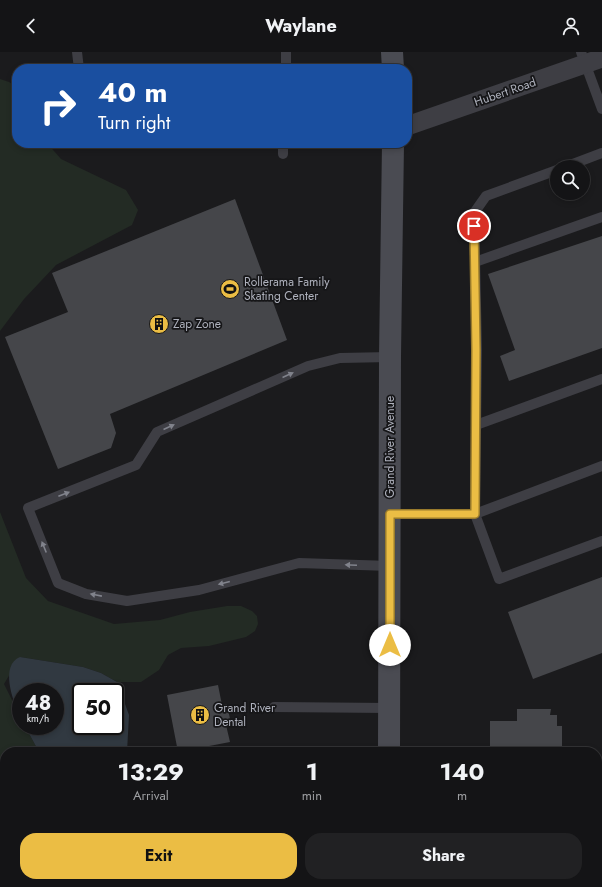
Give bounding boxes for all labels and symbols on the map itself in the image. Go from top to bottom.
street label: Hubert Road [472,73,538,111]
pin [457,209,491,243]
place label: Rollerama Family Skating Center [244,273,330,305]
sports icon: Rollerama Family Skating Center [219,278,241,300]
building icon: Zap Zone [148,313,170,335]
place label: Zap Zone [173,315,221,333]
one-way arrow [283,371,295,377]
street label: Grand River Avenue [381,396,399,498]
one-way arrow [164,423,176,429]
one-way arrow [59,490,71,496]
one-way arrow [40,540,46,552]
one-way arrow [344,562,357,568]
one-way arrow [218,581,230,587]
one-way arrow [90,592,102,598]
position arrow [369,624,411,666]
speed limit sign: 50 [72,683,124,735]
place label: Grand River Dental [214,699,276,731]
building icon: Grand River Dental [189,704,211,726]

